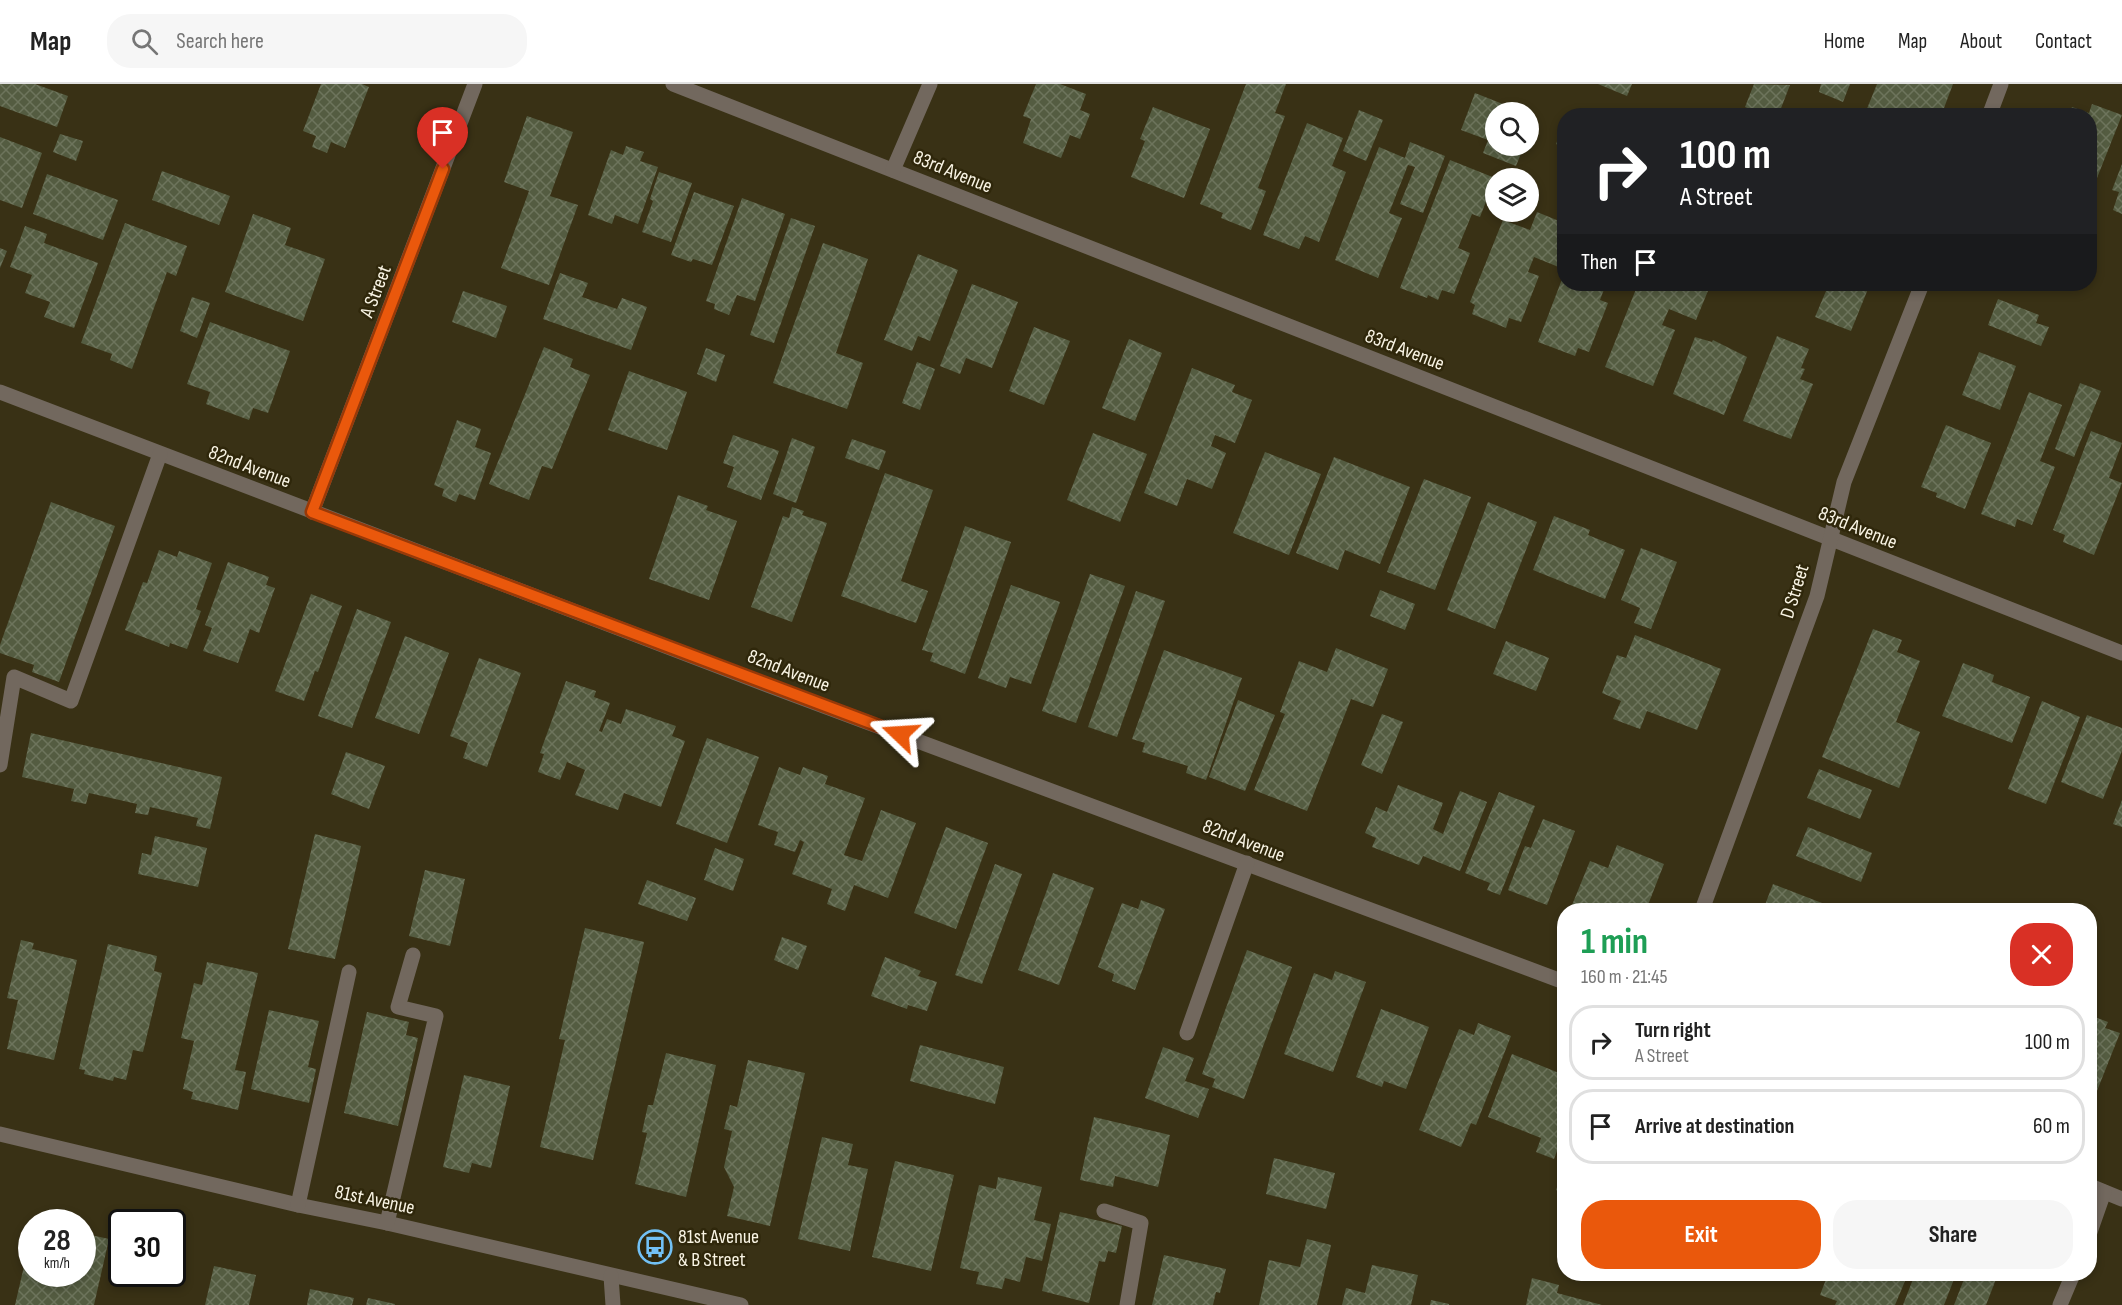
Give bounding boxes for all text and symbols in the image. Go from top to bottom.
search box [107,14,527,68]
text: Map [30,25,71,58]
icon: search [128,25,161,58]
text: Search here [176,28,264,55]
text: Home [1824,29,1865,54]
text: Map [1898,29,1927,54]
text: About [1960,29,2002,54]
text: Contact [2035,29,2092,54]
map controls [1485,102,1539,222]
button: search [1485,102,1539,156]
pin [417,107,468,169]
icon: arrive [426,116,459,149]
text: 100 m [1680,130,1771,181]
icon: right [1581,132,1659,210]
street label: 83rd Avenue [910,145,996,199]
button: layers [1485,168,1539,222]
text: A Street [1680,181,1753,213]
icon: arrive [1629,246,1662,279]
text: Then [1581,249,1617,276]
street label: A Street [355,262,397,322]
street label: 83rd Avenue [1362,324,1448,376]
street label: 82nd Avenue [205,440,294,494]
street label: 83rd Avenue [1815,501,1901,555]
street label: D Street [1775,561,1815,621]
street label: 82nd Avenue [744,644,833,698]
position arrow [868,702,932,766]
street label: 82nd Avenue [1199,814,1288,868]
text: 1 min [1581,921,1648,964]
button: close [2010,923,2073,986]
text: 160 m · 21:45 [1581,965,1668,989]
text: Turn right [1635,1017,1711,1044]
icon: right [1584,1026,1617,1059]
text: 100 m [2025,1029,2070,1056]
text: A Street [1635,1044,1689,1068]
icon: arrive [1584,1110,1617,1143]
text: Arrive at destination [1635,1113,1794,1140]
text: 60 m [2033,1113,2070,1140]
street label: 81st Avenue [333,1180,417,1220]
button: Exit [1581,1200,1821,1269]
button: Share [1833,1200,2073,1269]
speed limit sign: 30 [108,1209,186,1287]
text: 28 [43,1223,71,1259]
place label: 81st Avenue & B Street [678,1225,759,1272]
bus stop icon: 81st Avenue & B Street [637,1229,673,1265]
text: km/h [44,1254,70,1273]

